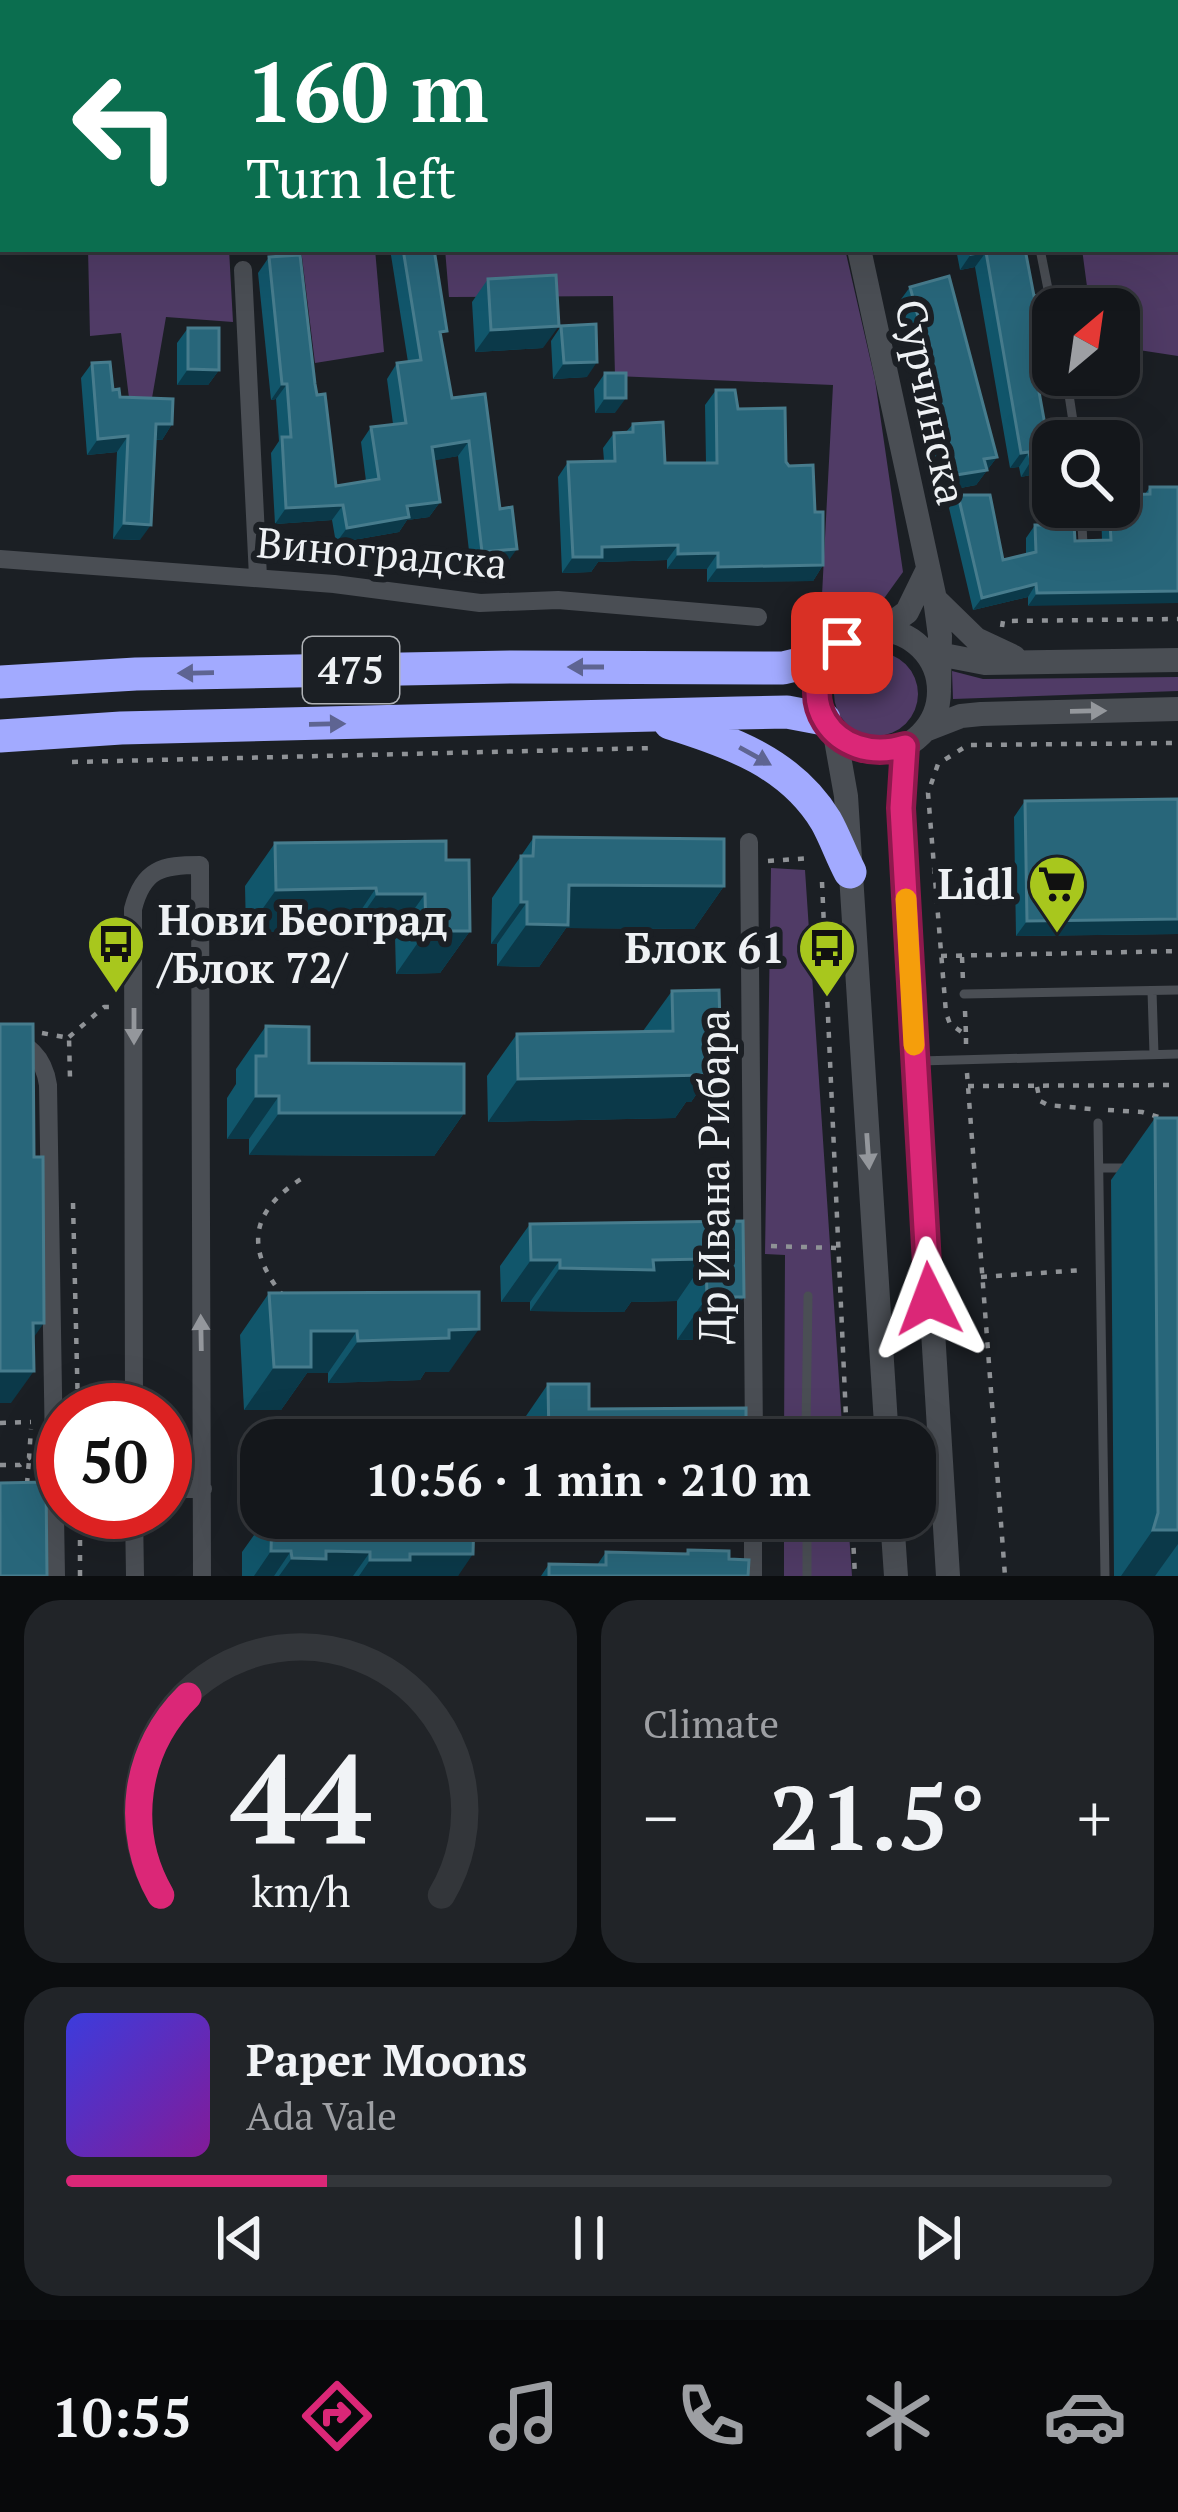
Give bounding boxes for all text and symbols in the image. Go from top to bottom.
text: 160 m [246,35,489,146]
icon: left [48,48,204,204]
text: Turn left [246,142,456,213]
north arrow [1032,288,1140,396]
map controls [1032,288,1140,528]
street label: Сурчинска [883,294,981,510]
button: search [1032,420,1140,528]
street label: Виноградска [255,513,510,591]
pin [791,592,893,694]
icon: arrive [809,610,875,676]
road number: 475 [303,637,399,703]
one-way arrow [566,658,604,677]
one-way arrow [176,663,214,683]
one-way arrow [1070,701,1108,720]
one-way arrow [309,714,347,734]
one-way arrow [737,745,772,766]
supermarket icon: Lidl [1026,853,1088,935]
place label: Lidl [937,855,1015,911]
place label: Нови Београд /Блок 72/ [156,891,447,995]
bus stop icon: Нови Београд /Блок 72/ [85,913,147,995]
bus stop icon: Блок 61 [796,917,858,999]
place label: Блок 61 [625,919,785,975]
one-way arrow [124,1008,144,1046]
street label: Др Ивана Рибара [685,1010,741,1344]
one-way arrow [858,1133,877,1170]
position arrow [866,1236,992,1362]
one-way arrow [191,1313,210,1351]
speed limit sign: 50 [36,1383,192,1539]
text: 10:56 · 1 min · 210 m [365,1449,811,1509]
text: Climate [643,1697,779,1749]
text: 44 [230,1714,371,1880]
text: 21.5° [769,1756,986,1876]
text: − [643,1773,678,1861]
text: + [1077,1773,1112,1861]
text: km/h [251,1861,350,1918]
text: Paper Moons [246,2029,527,2089]
text: Ada Vale [246,2089,397,2141]
icon: previous [207,2205,273,2271]
icon: pause [556,2205,622,2271]
icon: next [905,2205,971,2271]
icon: directions [295,2374,379,2458]
icon: music [482,2374,566,2458]
icon: phone [669,2374,753,2458]
icon: climate [856,2374,940,2458]
icon: car [1043,2374,1127,2458]
text: 10:55 [51,2381,192,2452]

